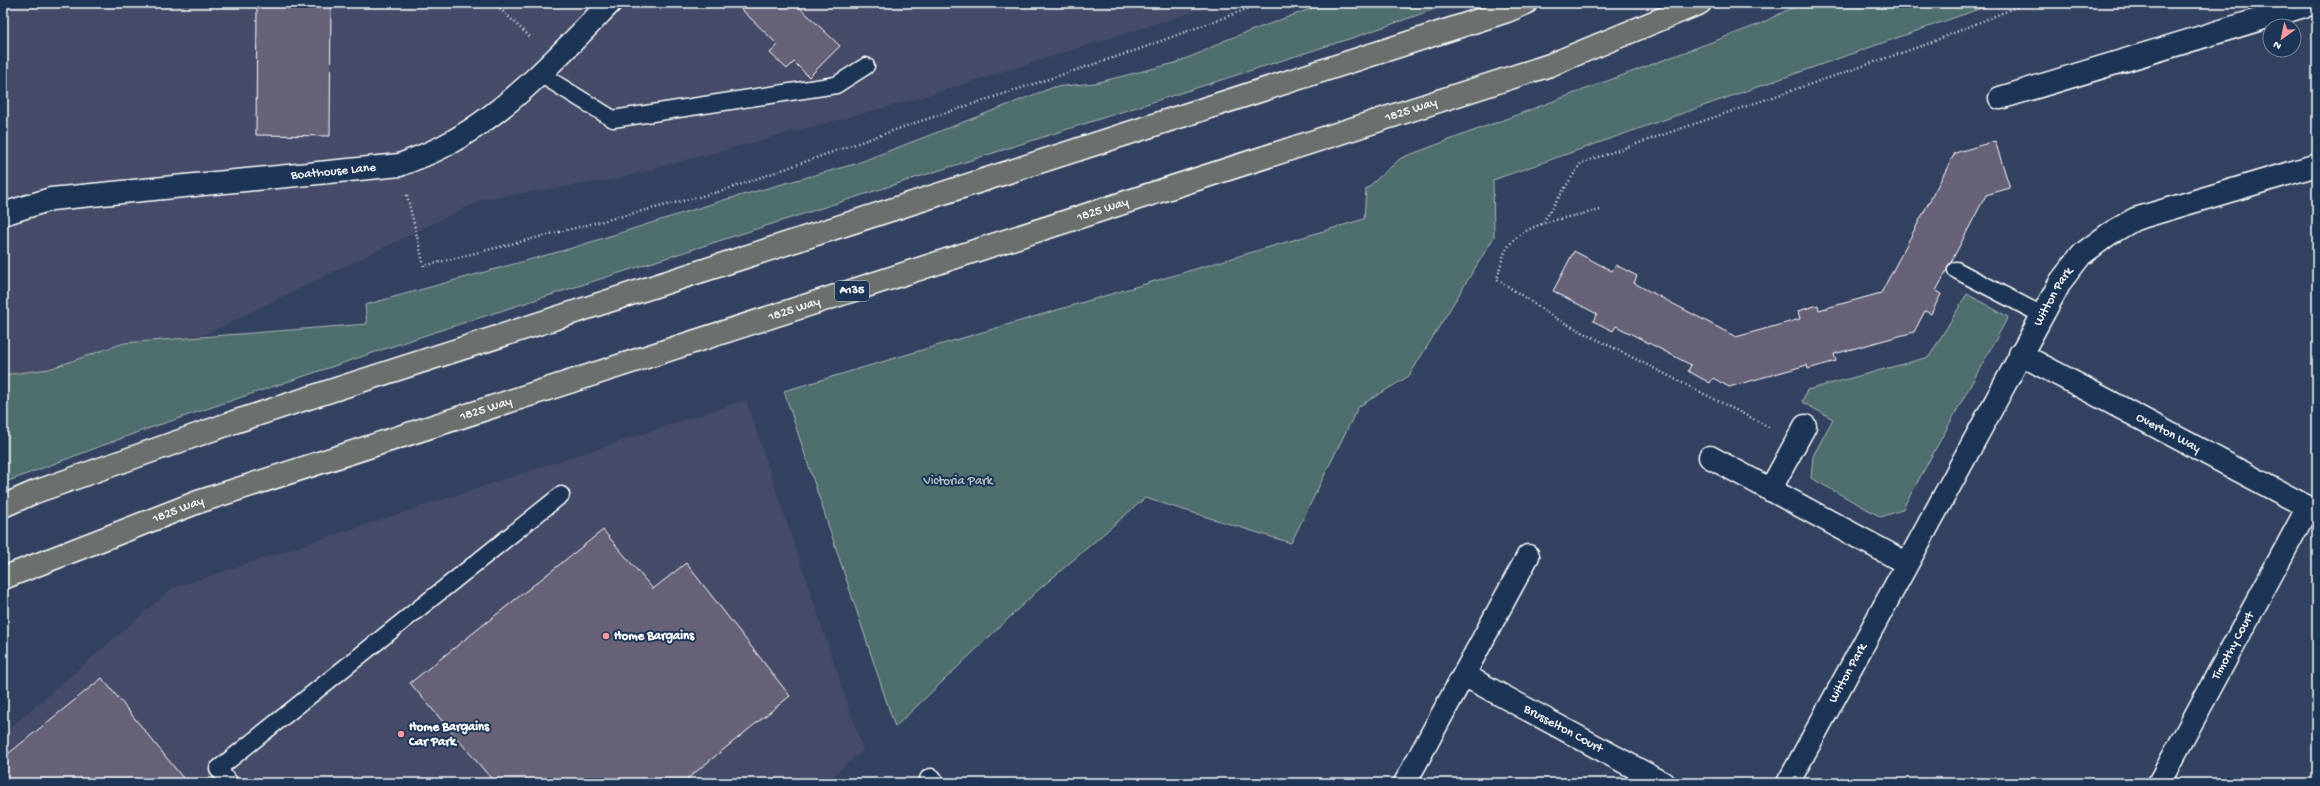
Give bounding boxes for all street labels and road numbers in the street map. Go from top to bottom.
street label: 1825 Way [1382,94,1439,126]
street label: Boathouse Lane [289,160,377,183]
street label: 1825 Way [1074,194,1131,225]
street label: Witton Park [2030,263,2077,329]
road number: A135 [835,281,869,301]
street label: 1825 Way [766,294,823,325]
street label: 1825 Way [457,393,514,425]
street label: Overton Way [2133,410,2204,456]
street label: 1825 Way [150,493,206,527]
street label: Timothy Court [2208,607,2258,683]
street label: Witton Park [1826,640,1870,705]
street label: Brusselton Court [1520,701,1607,757]

